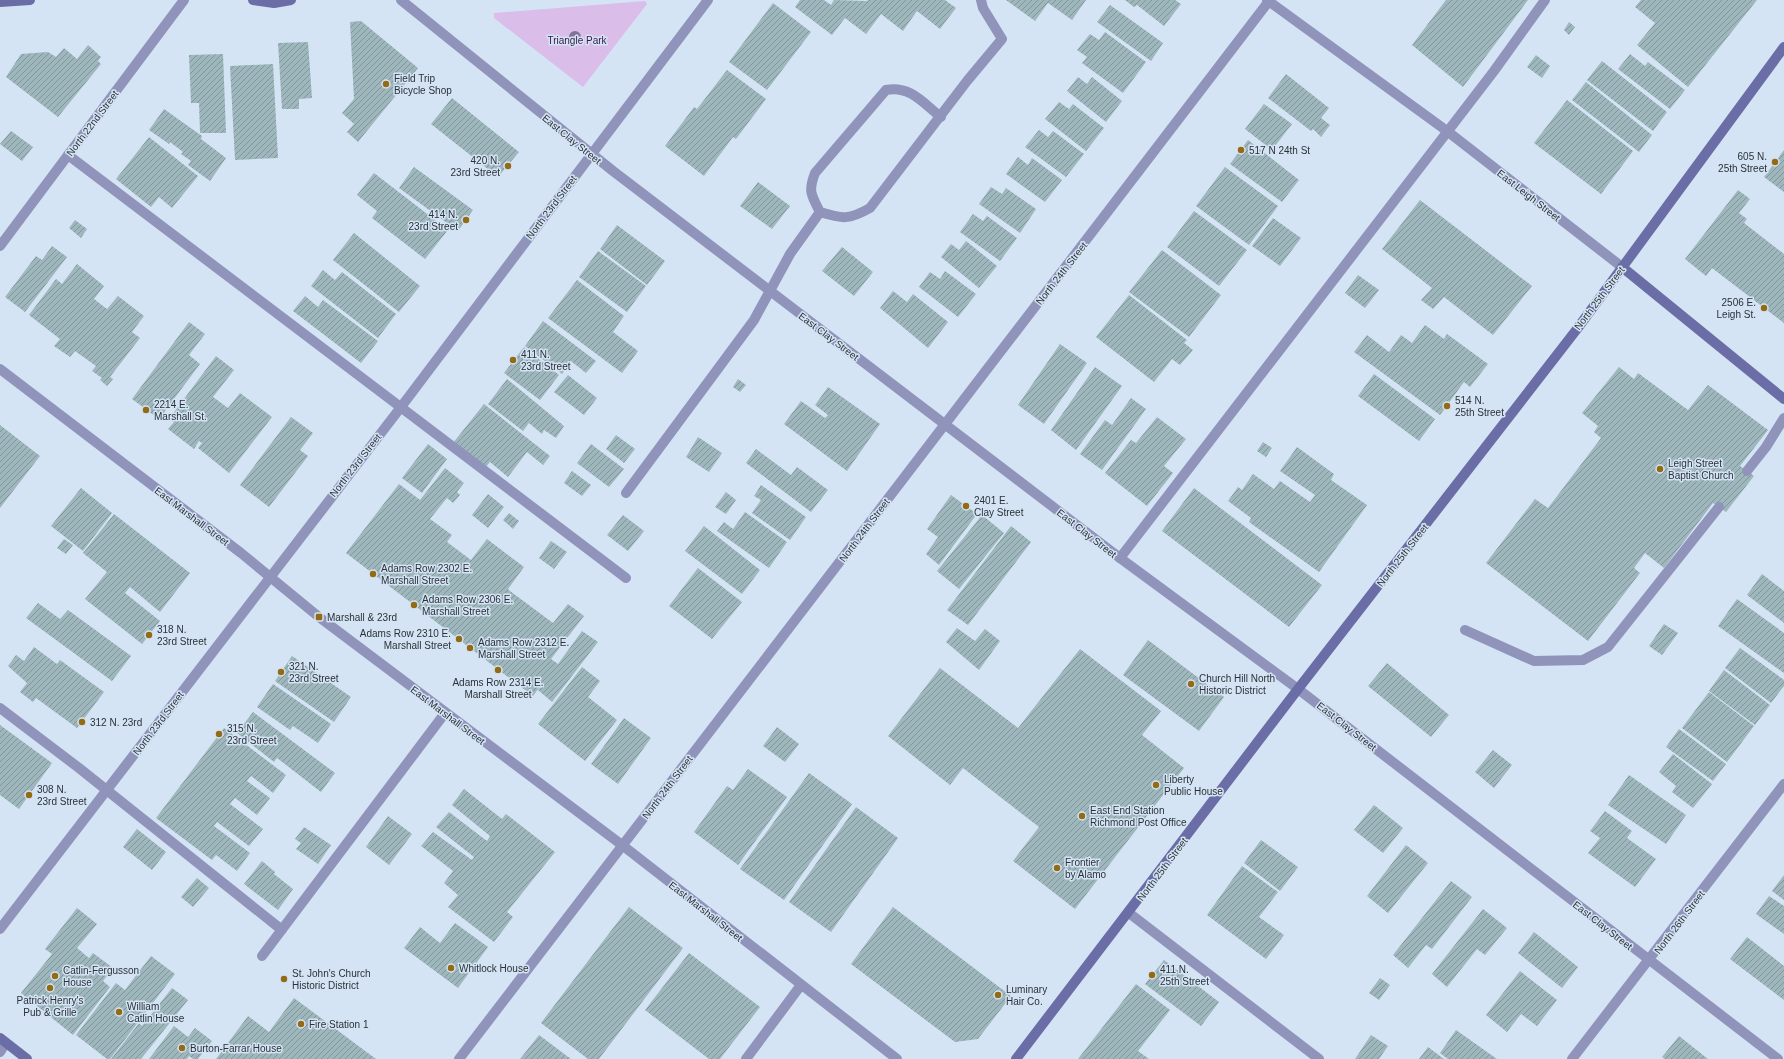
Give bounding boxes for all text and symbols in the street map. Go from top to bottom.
park label: Triangle Park [547,35,608,46]
place label: Field Trip Bicycle Shop [394,73,452,96]
marker: Field Trip Bicycle Shop [381,79,391,89]
street label: North 22nd Street [64,88,121,158]
street label: East Clay Street [540,112,603,167]
marker: 517 N 24th St [1236,145,1246,155]
place label: 517 N 24th St [1249,145,1310,156]
place label: 605 N. 25th Street [1718,151,1767,174]
place label: 420 N. 23rd Street [451,155,500,178]
marker: 605 N. 25th Street [1770,157,1780,167]
marker: 420 N. 23rd Street [503,161,513,171]
street label: East Leigh Street [1495,167,1562,223]
street label: North 23rd Street [524,173,579,241]
place label: 414 N. 23rd Street [409,209,458,232]
marker: 414 N. 23rd Street [461,215,471,225]
street label: North 24th Street [1034,240,1089,307]
street label: North 25th Street [1572,264,1627,332]
place label: 2506 E. Leigh St. [1717,297,1756,320]
marker: 2506 E. Leigh St. [1759,303,1769,313]
street label: East Clay Street [797,310,861,363]
place label: 411 N. 23rd Street [521,349,571,372]
marker: 411 N. 23rd Street [508,355,518,365]
place label: 514 N. 25th Street [1455,395,1504,418]
place label: 2214 E. Marshall St. [154,399,207,422]
marker: 514 N. 25th Street [1442,401,1452,411]
marker: 2214 E. Marshall St. [141,405,151,415]
street label: North 23rd Street [327,432,383,499]
place label: Leigh Street Baptist Church [1668,458,1734,481]
marker: Leigh Street Baptist Church [1655,464,1665,474]
street label: East Marshall Street [152,485,231,548]
place label: 2401 E. Clay Street [974,495,1024,518]
street label: North 24th Street [837,496,892,564]
marker: 2401 E. Clay Street [961,501,971,511]
street label: East Clay Street [1055,507,1119,560]
street label: North 25th Street [1375,522,1430,589]
place label: Adams Row 2302 E. Marshall Street [381,563,472,586]
marker: Adams Row 2302 E. Marshall Street [368,569,378,579]
place label: Adams Row 2306 E. Marshall Street [422,594,513,617]
marker: Adams Row 2306 E. Marshall Street [409,600,419,610]
marker: Marshall & 23rd [314,612,324,622]
place label: Marshall & 23rd [327,612,397,623]
place label: 318 N. 23rd Street [157,624,207,647]
place label: Adams Row 2310 E. Marshall Street [360,628,451,651]
marker: 318 N. 23rd Street [144,630,154,640]
marker: Adams Row 2310 E. Marshall Street [454,634,464,644]
place label: Adams Row 2312 E. Marshall Street [478,637,569,660]
marker: Adams Row 2312 E. Marshall Street [465,643,475,653]
place label: 321 N. 23rd Street [289,661,339,684]
marker: Adams Row 2314 E. Marshall Street [493,665,503,675]
marker: 321 N. 23rd Street [276,667,286,677]
place label: Church Hill North Historic District [1199,673,1275,696]
place label: Adams Row 2314 E. Marshall Street [452,677,544,700]
marker: Church Hill North Historic District [1186,679,1196,689]
street label: East Marshall Street [408,684,487,747]
street label: North 23rd Street [131,689,186,757]
street label: East Clay Street [1315,700,1379,753]
marker: 312 N. 23rd [77,717,87,727]
place label: 312 N. 23rd [90,717,142,728]
place label: 315 N. 23rd Street [227,723,277,746]
marker: 315 N. 23rd Street [214,729,224,739]
street label: North 24th Street [640,753,695,821]
place label: Liberty Public House [1164,774,1223,797]
marker: Liberty Public House [1151,780,1161,790]
place label: 308 N. 23rd Street [37,784,87,807]
marker: 308 N. 23rd Street [24,790,34,800]
place label: East End Station Richmond Post Office [1090,805,1187,828]
marker: East End Station Richmond Post Office [1077,811,1087,821]
street label: North 25th Street [1135,835,1190,903]
place label: Frontier by Alamo [1065,857,1107,880]
marker: Frontier by Alamo [1052,863,1062,873]
street label: East Marshall Street [667,879,745,944]
street label: North 26th Street [1652,888,1707,956]
street label: East Clay Street [1571,899,1635,952]
marker: Whitlock House [446,963,456,973]
place label: Whitlock House [459,963,529,974]
place label: 411 N. 25th Street [1160,964,1209,987]
place label: Catlin-Fergusson House [63,965,139,988]
place label: St. John's Church Historic District [292,968,371,991]
marker: 411 N. 25th Street [1147,970,1157,980]
marker: Catlin-Fergusson House [50,971,60,981]
marker: St. John's Church Historic District [279,974,289,984]
marker: Patrick Henry's Pub & Grille [45,983,55,993]
place label: Luminary Hair Co. [1006,984,1047,1007]
marker: Luminary Hair Co. [993,990,1003,1000]
place label: Patrick Henry's Pub & Grille [17,995,83,1018]
place label: William Catlin House [127,1001,185,1024]
marker: William Catlin House [114,1007,124,1017]
marker: Fire Station 1 [296,1019,306,1029]
place label: Fire Station 1 [309,1019,369,1030]
marker: Burton-Farrar House [177,1043,187,1053]
place label: Burton-Farrar House [190,1043,282,1054]

